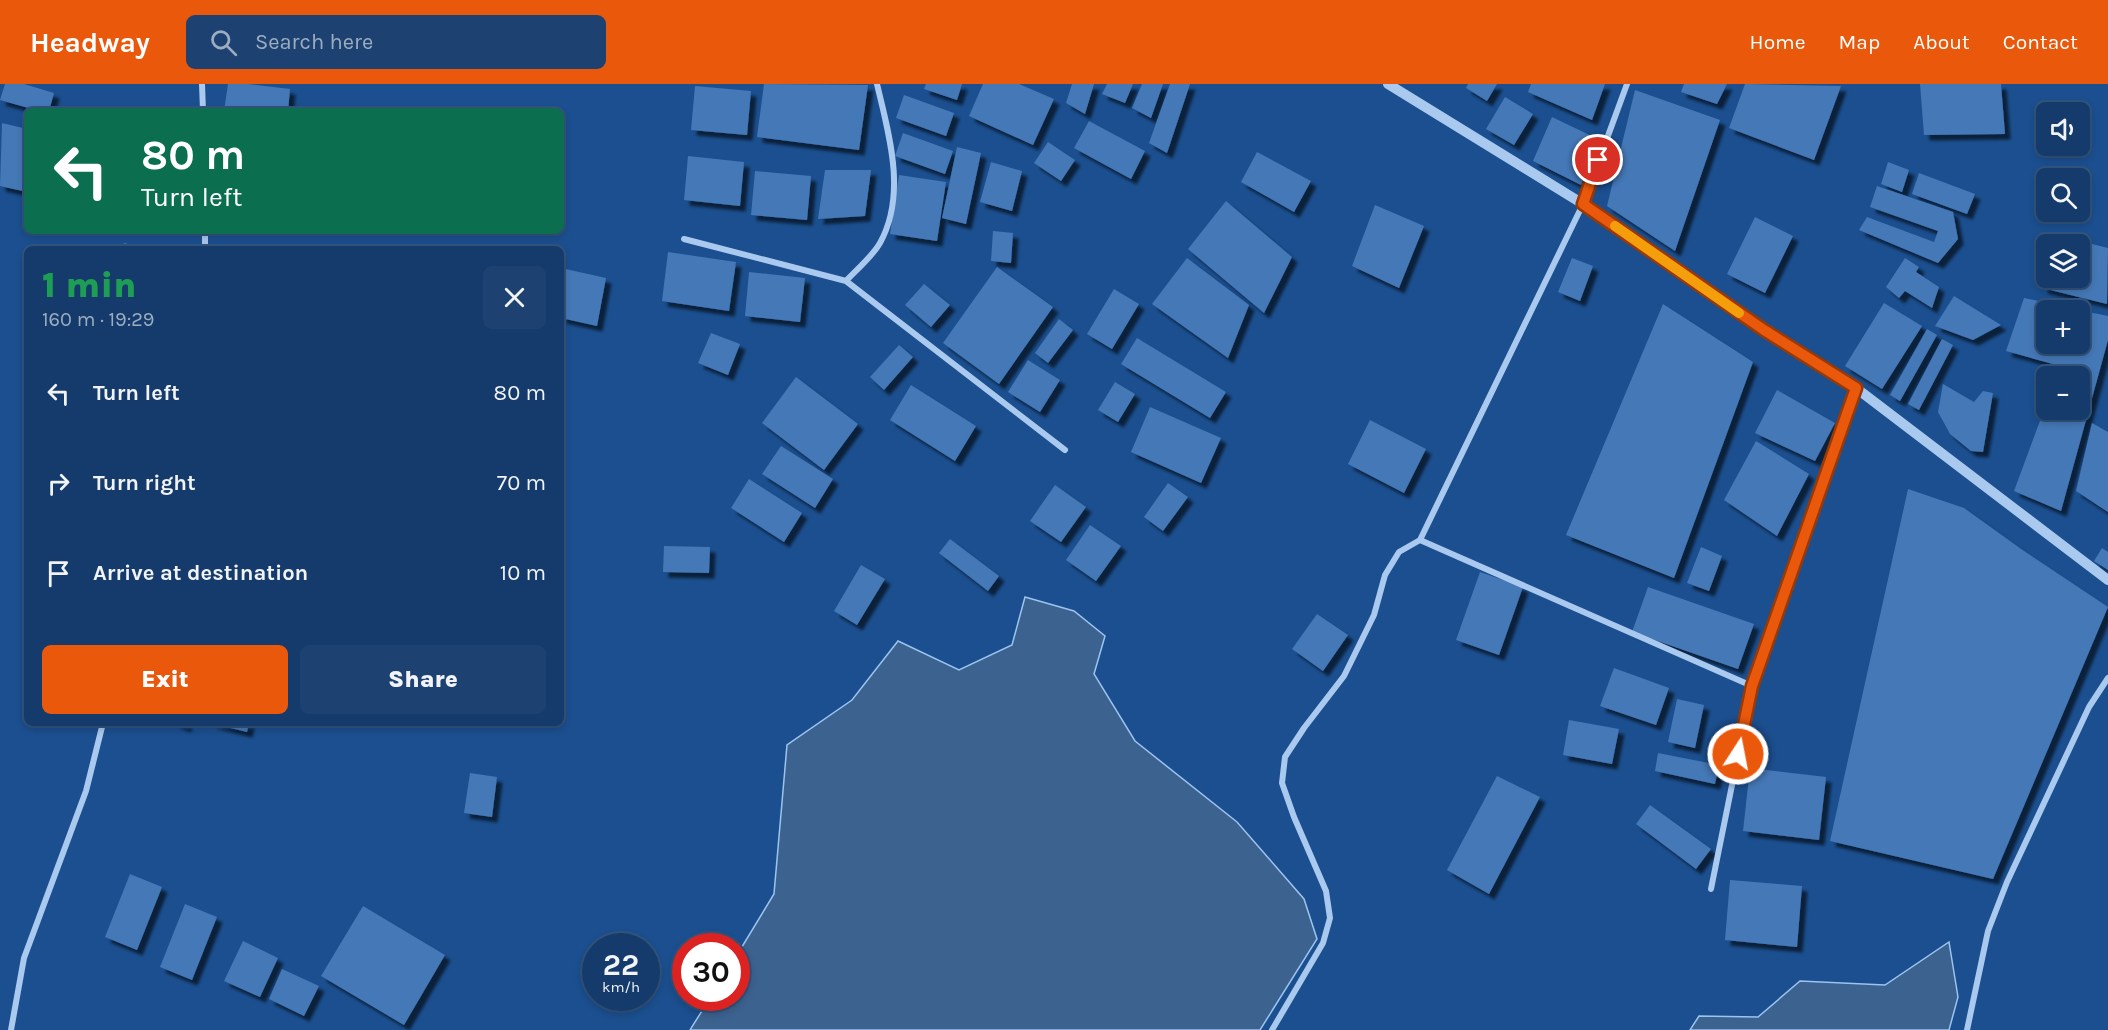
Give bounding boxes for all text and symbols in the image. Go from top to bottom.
search box [186,15,606,69]
text: Headway [30,26,150,59]
icon: search [207,26,240,59]
text: Search here [255,29,373,55]
text: Home [1750,30,1806,54]
text: Map [1839,30,1880,54]
text: About [1913,30,1970,54]
text: Contact [2003,30,2078,54]
map controls [2036,102,2090,420]
button: sound [2036,102,2090,156]
text: 80 m [141,130,245,180]
icon: left [42,132,120,210]
pin [1572,134,1623,185]
icon: arrive [1581,143,1614,176]
button: search [2036,168,2090,222]
text: Turn left [141,181,242,213]
button: layers [2036,234,2090,288]
text: 1 min [42,264,136,306]
button: close [483,266,546,329]
button: + [2036,300,2090,354]
text: 160 m · 19:29 [42,308,154,331]
button: − [2036,366,2090,420]
icon: left [42,377,75,410]
text: Turn left [93,380,180,406]
text: 80 m [494,380,546,406]
icon: right [42,467,75,500]
text: Turn right [93,470,196,496]
text: 70 m [497,470,546,496]
icon: arrive [42,557,75,590]
text: Arrive at destination [93,560,308,586]
text: 10 m [500,560,546,586]
button: Exit [42,645,288,714]
button: Share [300,645,546,714]
position arrow [1706,722,1770,786]
speed limit sign: 30 [672,933,750,1011]
text: 22 [603,947,639,983]
text: km/h [602,978,640,996]

